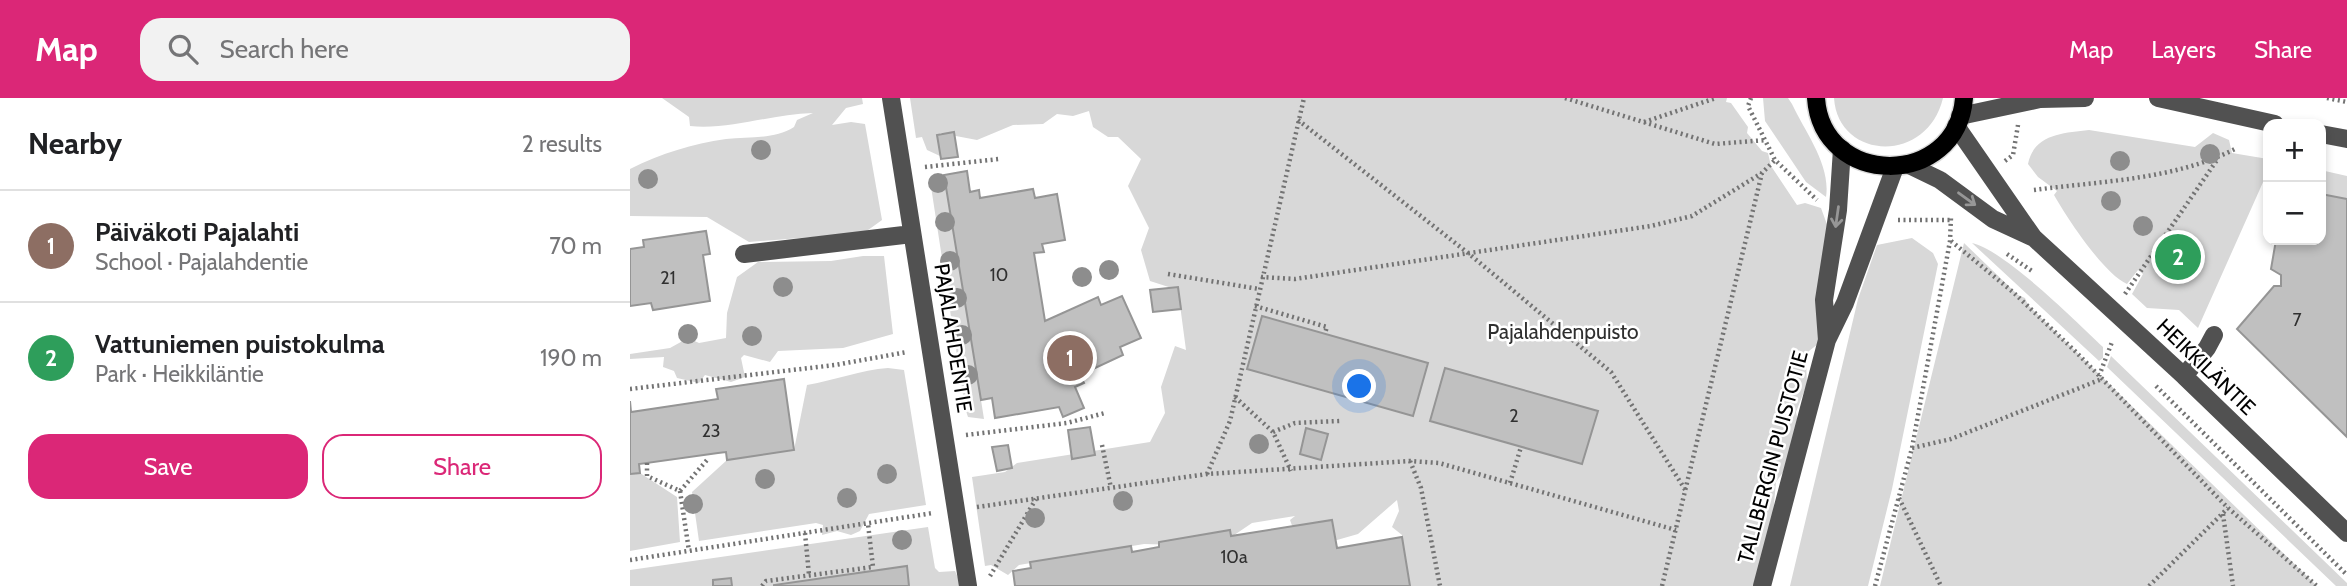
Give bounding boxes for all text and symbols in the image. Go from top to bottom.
search box [140,18,630,81]
text: Map [35,29,98,69]
icon: search [164,30,202,68]
text: Search here [220,33,349,65]
text: Map [2069,35,2113,64]
text: Layers [2151,35,2216,64]
text: Share [2254,35,2312,64]
map controls [2263,119,2326,245]
button: + [2263,119,2326,182]
text: Nearby [28,125,122,162]
text: 2 results [522,130,602,158]
button: − [2263,182,2326,245]
one-way arrow [1957,192,1976,207]
one-way arrow [1830,205,1843,228]
text: Päiväkoti Pajalahti [95,216,299,248]
pin: 2 [2155,231,2201,283]
text: 1 [47,232,55,260]
text: 70 m [549,232,602,260]
text: School · Pajalahdentie [95,248,308,276]
street label: PAJALAHDENTIE [929,262,978,414]
house number: 10 [990,264,1008,286]
house number: 21 [660,267,676,289]
house number: 7 [2292,309,2302,331]
street label: HEIKKILÄNTIE [2152,313,2261,420]
park label: Pajalahdenpuisto [1487,319,1639,345]
text: Vattuniemen puistokulma [95,328,385,360]
pin: 1 [1047,332,1093,384]
text: 2 [45,344,57,372]
text: 190 m [540,344,602,372]
street label: TALLBERGIN PUISTOTIE [1732,348,1813,566]
text: Park · Heikkiläntie [95,360,264,388]
your location [1342,369,1376,403]
house number: 2 [1509,405,1519,427]
house number: 23 [701,420,721,442]
button: Save [28,434,308,499]
button: Share [322,434,602,499]
house number: 10a [1220,546,1248,568]

